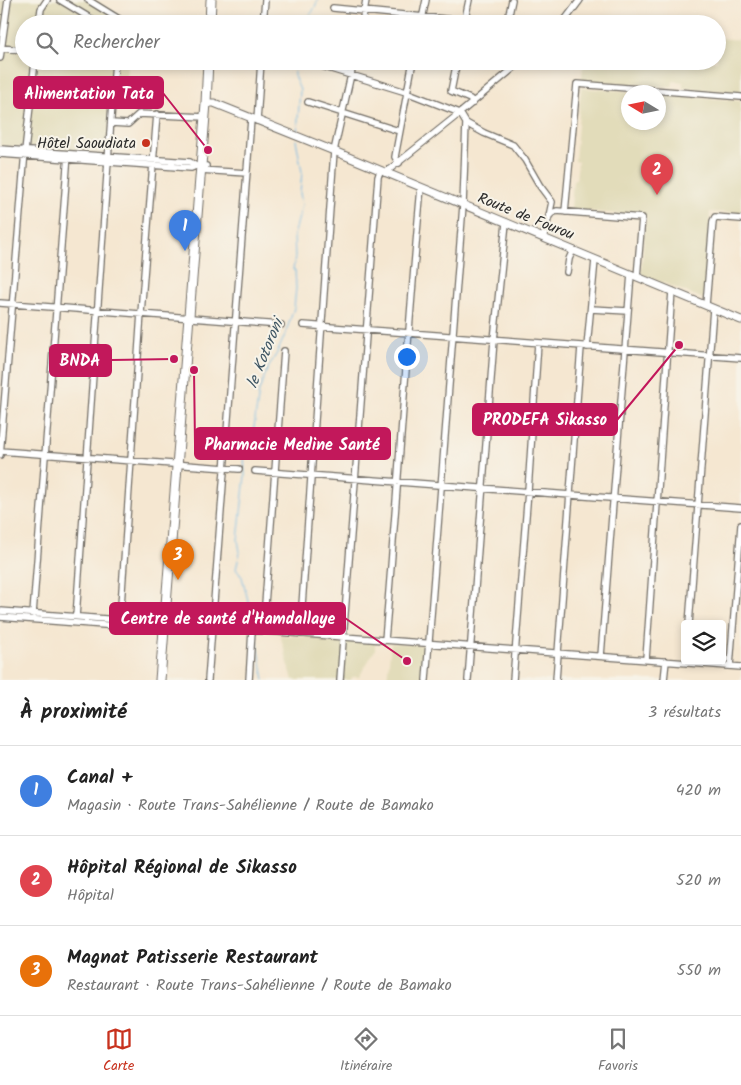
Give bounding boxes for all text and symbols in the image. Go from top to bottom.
search box [15,15,726,70]
text: Rechercher [73,28,160,58]
icon: search [33,29,61,57]
callout: Alimentation Tata [14,77,163,108]
text: Alimentation Tata [24,82,154,107]
north arrow [621,85,666,130]
place label: Hôtel Saoudiata [37,132,136,156]
marker: Hôtel Saoudiata [140,137,152,149]
pin: 2 [641,154,673,195]
street label: Route de Fourou [474,187,578,247]
pin: 1 [169,210,201,251]
water label: le Kotoroni [240,312,292,392]
your location [394,344,420,370]
callout: BNDA [50,345,111,376]
text: BNDA [60,349,100,374]
callout: PRODEFA Sikasso [473,404,617,435]
text: PRODEFA Sikasso [483,408,607,433]
callout: Pharmacie Medine Santé [195,428,390,459]
text: Pharmacie Medine Santé [205,433,380,458]
pin: 3 [162,539,194,580]
callout: Centre de santé d'Hamdallaye [110,603,345,634]
text: Centre de santé d'Hamdallaye [121,607,336,632]
map controls [681,620,726,665]
button: layers [681,620,726,665]
text: À proximité [20,696,127,729]
text: 3 résultats [648,700,721,725]
text: Canal + [67,763,132,793]
text: 1 [34,778,38,803]
text: 420 m [676,778,721,803]
text: Magasin · Route Trans-Sahélienne / Route de Bamako [67,793,434,818]
text: Hôpital Régional de Sikasso [67,853,297,883]
text: 2 [31,868,41,893]
text: 520 m [676,868,721,893]
text: Hôpital [67,883,114,908]
text: Magnat Patisserie Restaurant [67,943,318,973]
text: 3 [32,958,40,983]
text: 550 m [677,958,721,983]
text: Restaurant · Route Trans-Sahélienne / Route de Bamako [67,973,452,998]
tab: Carte [103,1025,134,1077]
tab: Itinéraire [340,1025,392,1077]
tab: Favoris [598,1025,638,1077]

